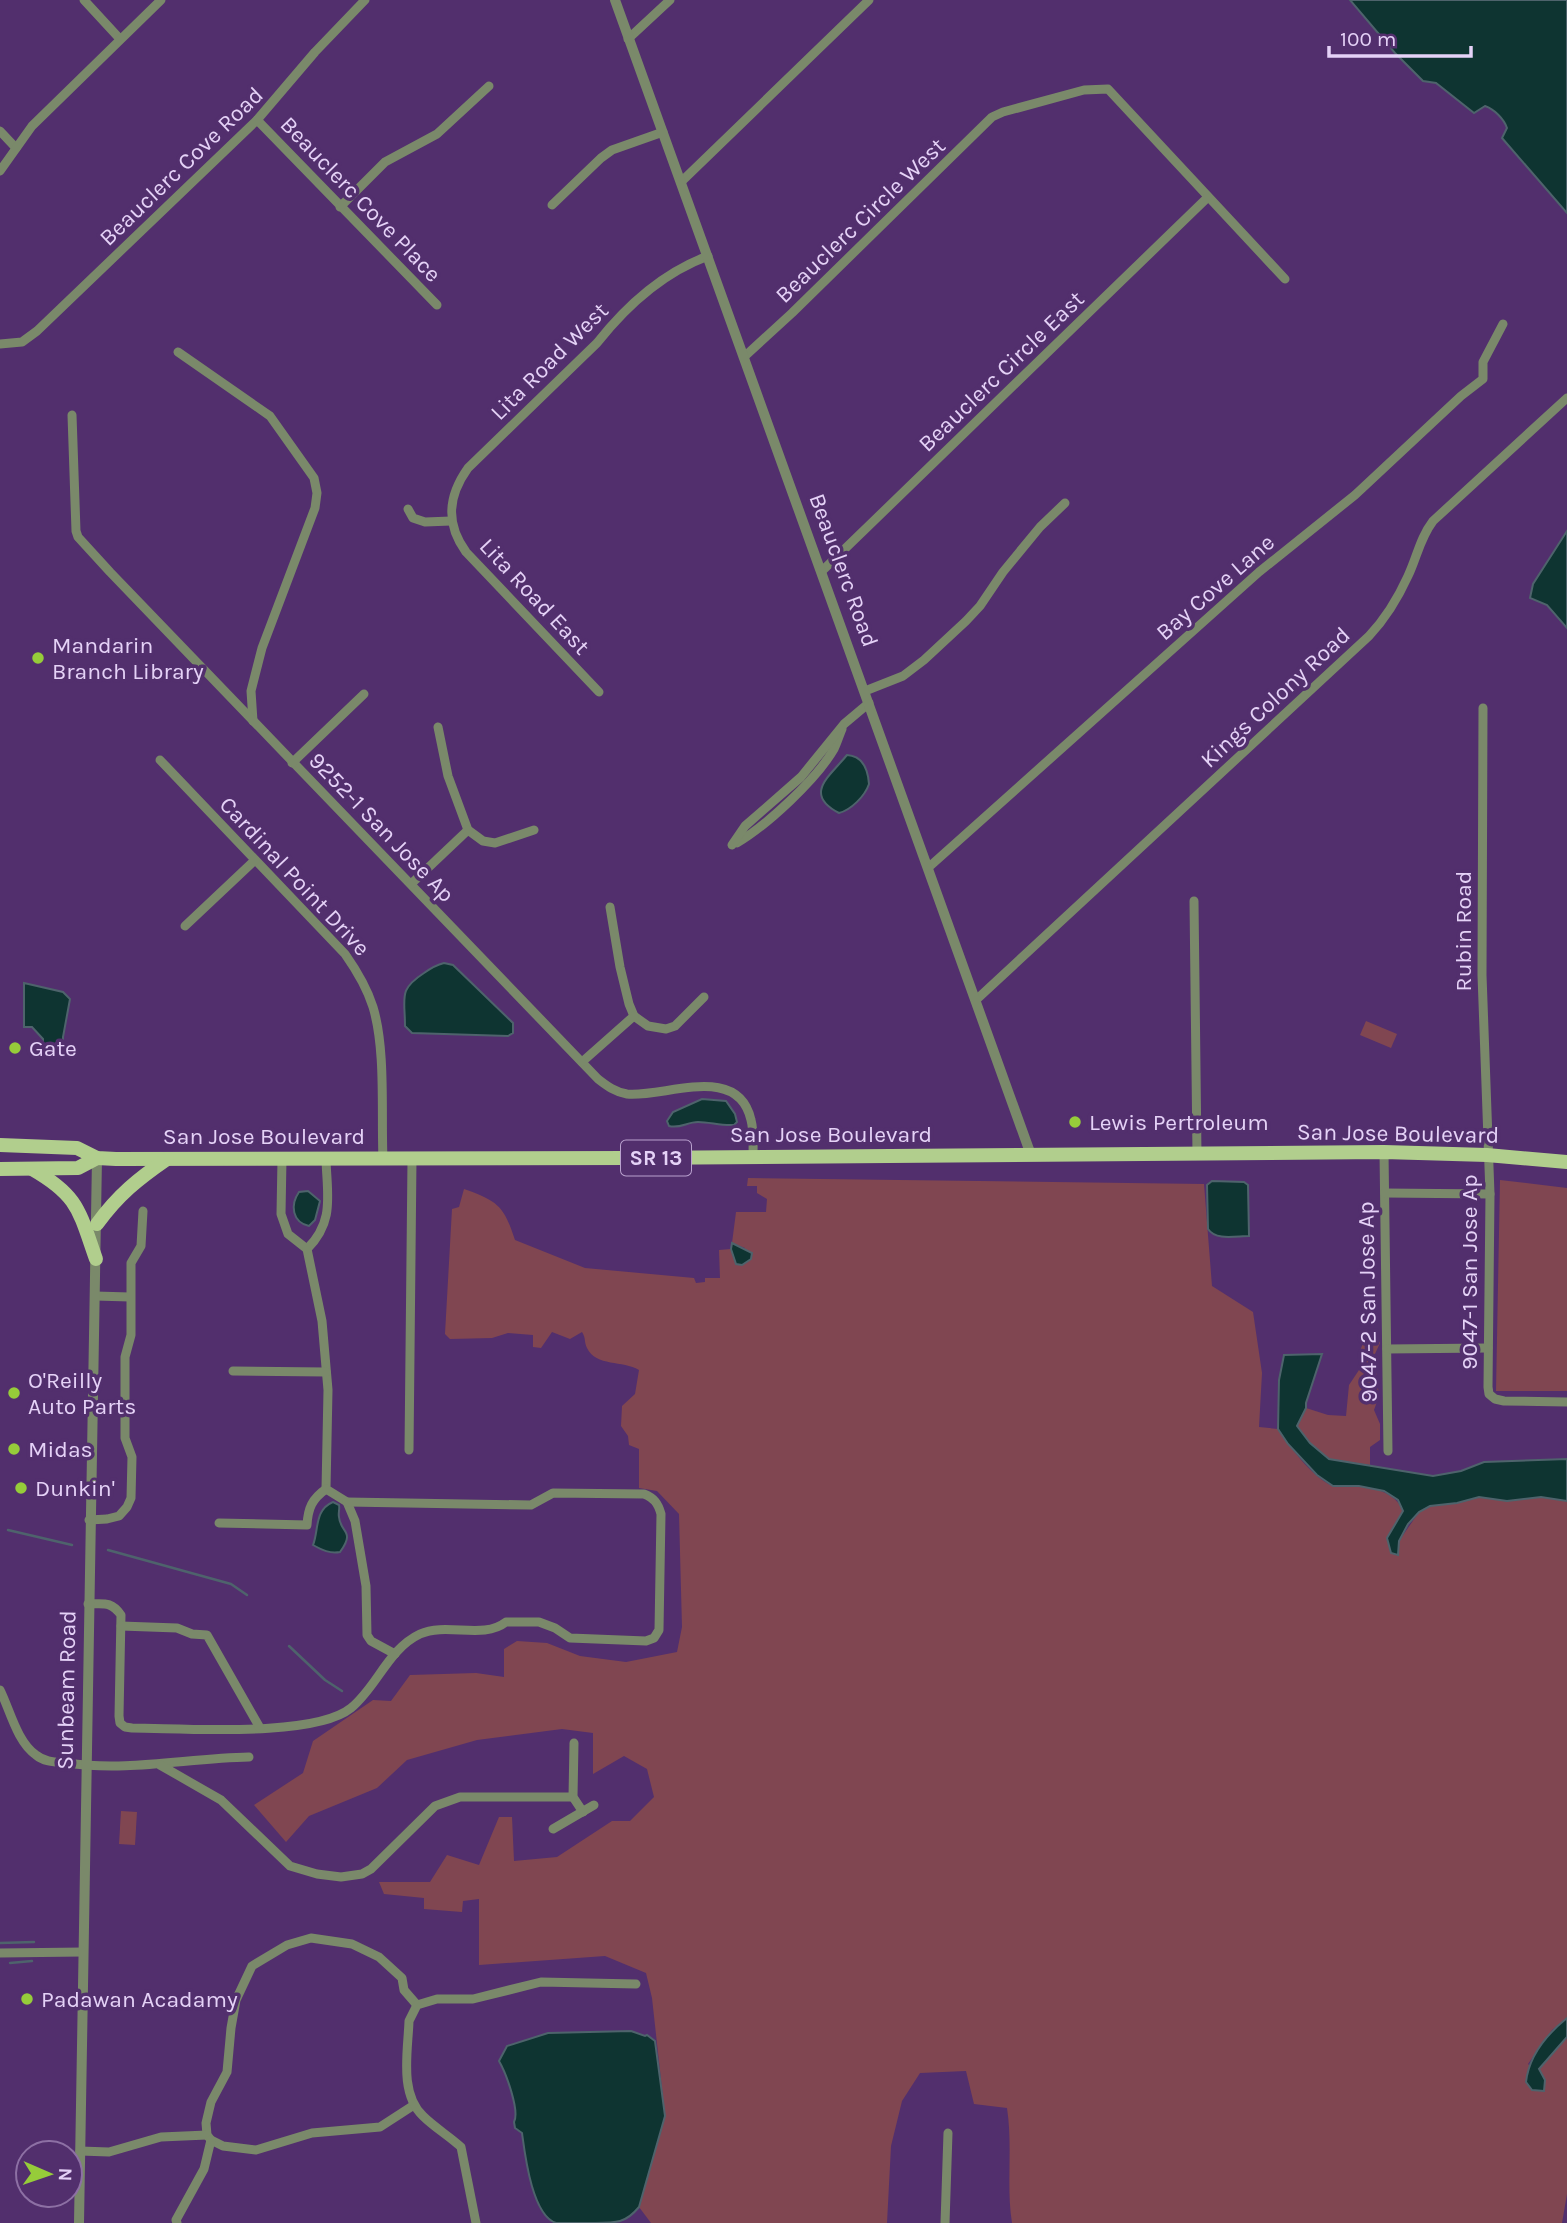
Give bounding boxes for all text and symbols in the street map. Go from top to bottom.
scale bar [1329,14,1471,58]
text: 100 m [1340,27,1397,51]
street label: Beauclerc Cove Road [94,81,269,251]
street label: Beauclerc Cove Place [275,111,447,288]
street label: Beauclerc Circle West [770,132,951,308]
street label: Beauclerc Circle East [913,285,1090,457]
street label: Lita Road West [485,297,614,426]
street label: Beauclerc Road [803,490,884,651]
street label: Bay Cove Lane [1151,529,1280,646]
street label: Lita Road East [474,533,596,660]
street label: Kings Colony Road [1195,621,1355,773]
place label: Mandarin Branch Library [52,632,204,685]
marker: Mandarin Branch Library [30,650,46,666]
street label: 9252-1 San Jose Ap [303,747,460,908]
street label: Cardinal Point Drive [214,791,375,962]
street label: Rubin Road [1450,871,1477,991]
place label: Gate [29,1035,77,1062]
marker: Gate [7,1040,23,1056]
place label: Lewis Pertroleum [1089,1109,1269,1136]
marker: Lewis Pertroleum [1067,1114,1083,1130]
street label: San Jose Boulevard [1297,1118,1499,1149]
street label: San Jose Boulevard [730,1121,932,1148]
street label: San Jose Boulevard [163,1123,365,1150]
road number: SR 13 [621,1140,691,1176]
street label: 9047-1 San Jose Ap [1456,1174,1483,1370]
street label: 9047-2 San Jose Ap [1352,1201,1383,1403]
place label: O'Reilly Auto Parts [28,1367,136,1420]
marker: O'Reilly Auto Parts [6,1385,22,1401]
place label: Midas [28,1436,93,1463]
marker: Midas [6,1441,22,1457]
place label: Dunkin' [35,1475,115,1502]
marker: Dunkin' [13,1480,29,1496]
street label: Sunbeam Road [52,1610,81,1770]
place label: Padawan Acadamy [41,1986,238,2013]
marker: Padawan Acadamy [19,1991,35,2007]
north arrow [14,2139,84,2209]
text: N [54,2167,76,2182]

